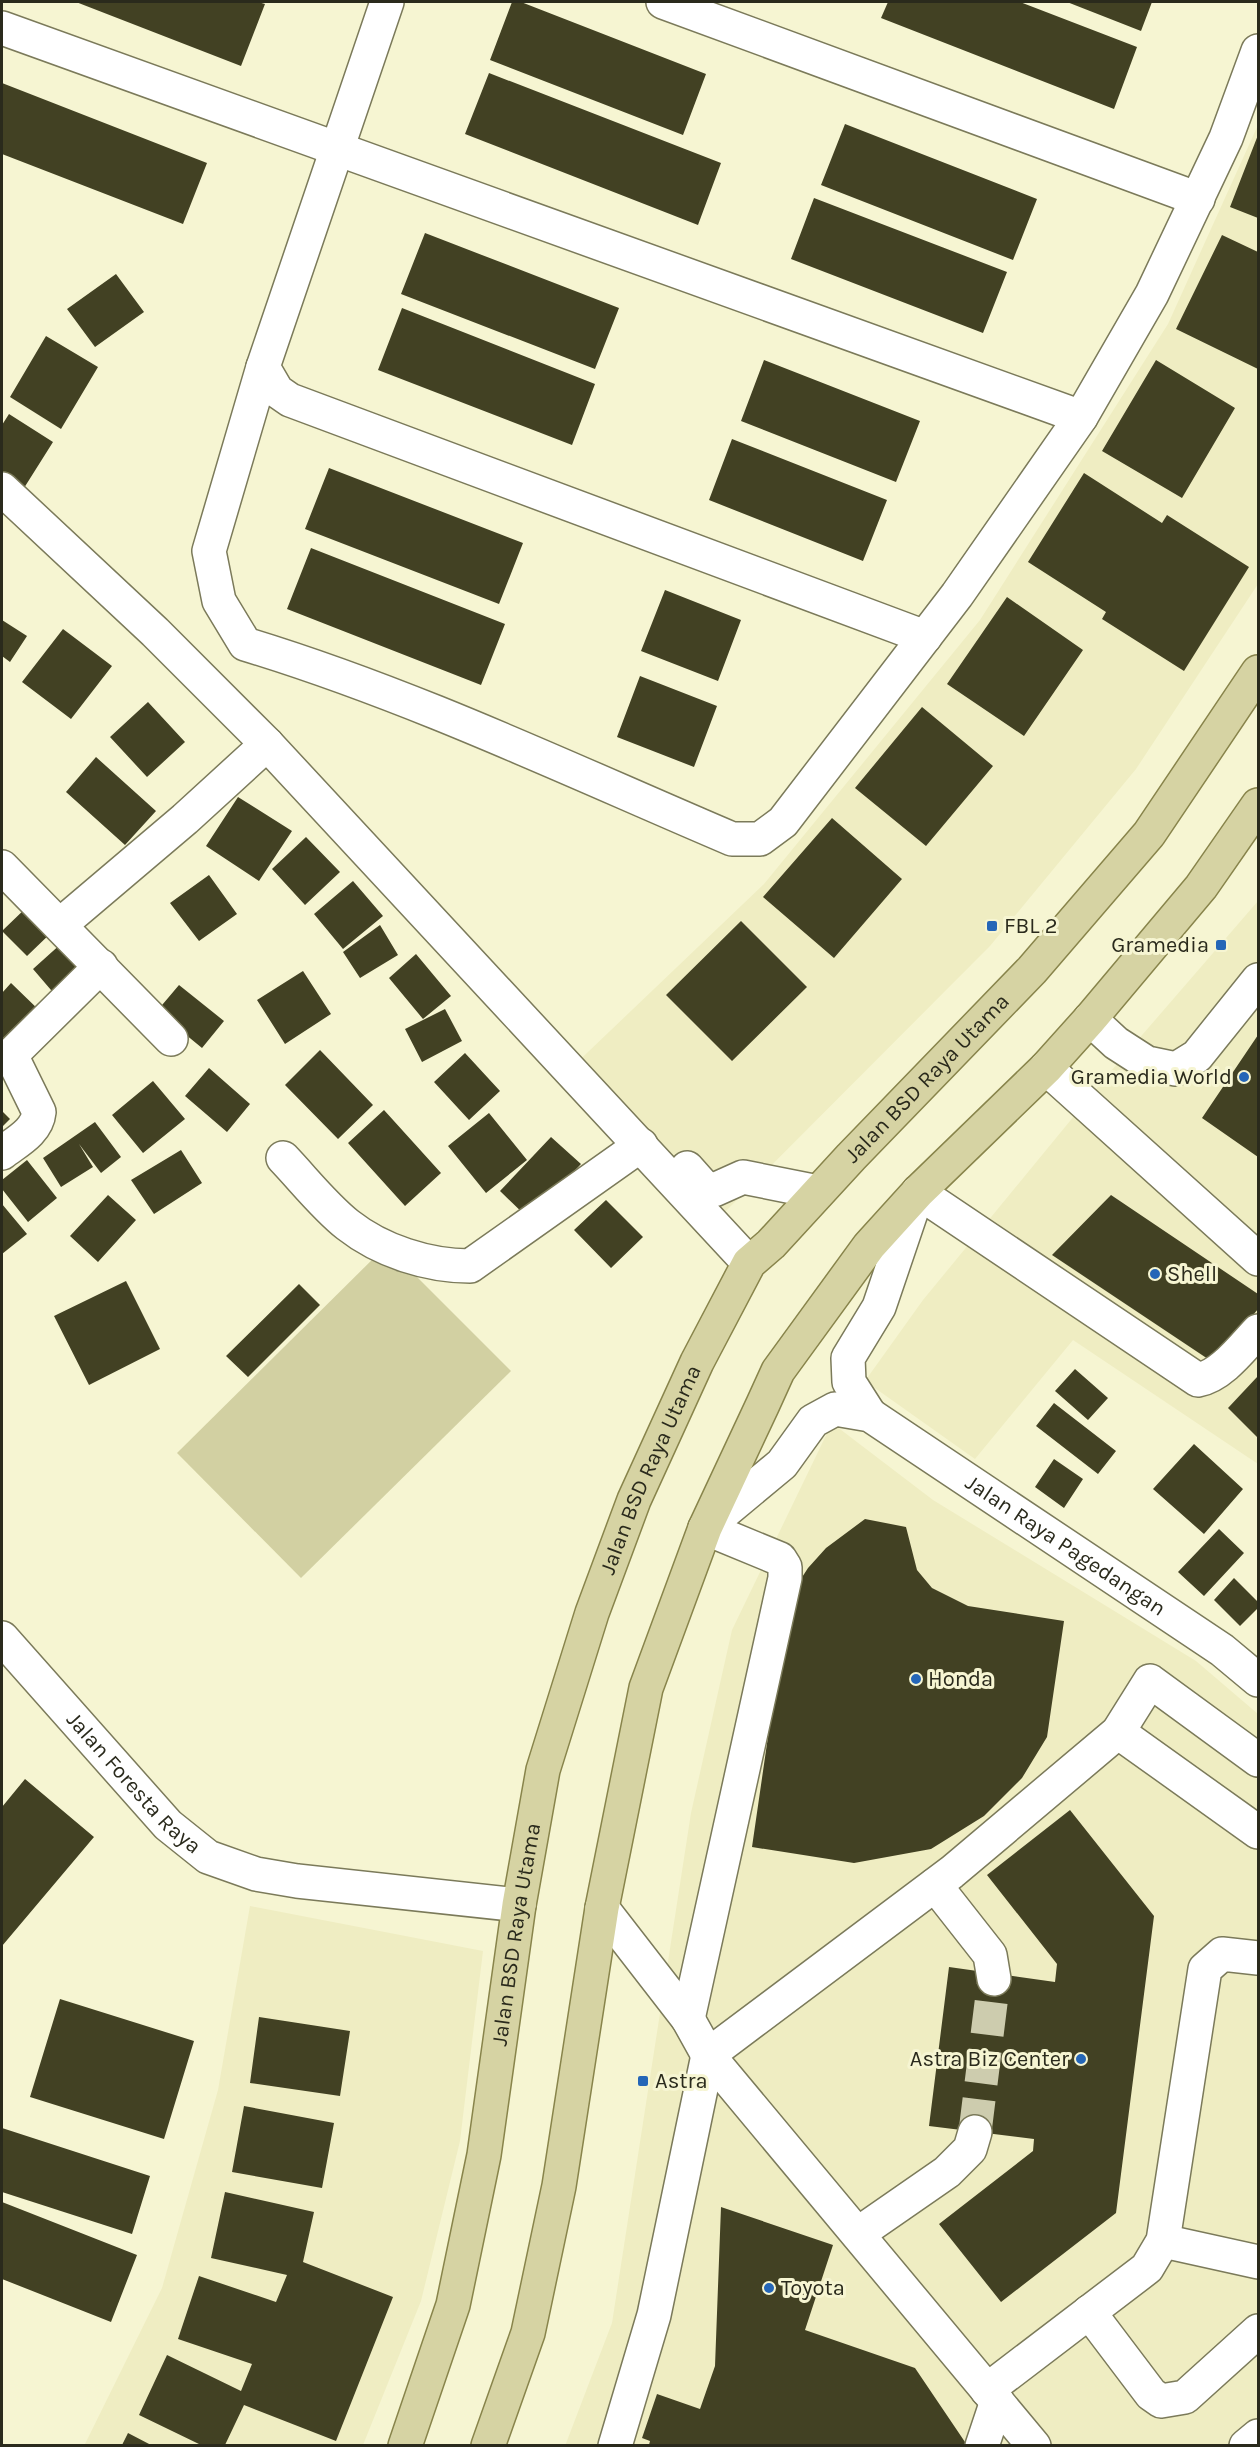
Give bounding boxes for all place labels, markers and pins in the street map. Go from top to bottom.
place label: FBL 2 [1004,913,1057,939]
marker: FBL 2 [985,919,999,933]
place label: Gramedia [1111,932,1209,958]
marker: Gramedia [1214,938,1228,952]
place label: Gramedia World [1071,1064,1232,1090]
marker: Gramedia World [1237,1070,1251,1084]
place label: Shell [1167,1261,1217,1287]
marker: Shell [1148,1267,1162,1281]
place label: Honda [928,1666,993,1692]
marker: Honda [909,1672,923,1686]
place label: Astra Biz Center [910,2046,1069,2072]
marker: Astra Biz Center [1074,2052,1088,2066]
place label: Astra [655,2068,708,2094]
marker: Astra [636,2074,650,2088]
place label: Toyota [781,2275,845,2301]
marker: Toyota [762,2281,776,2295]

